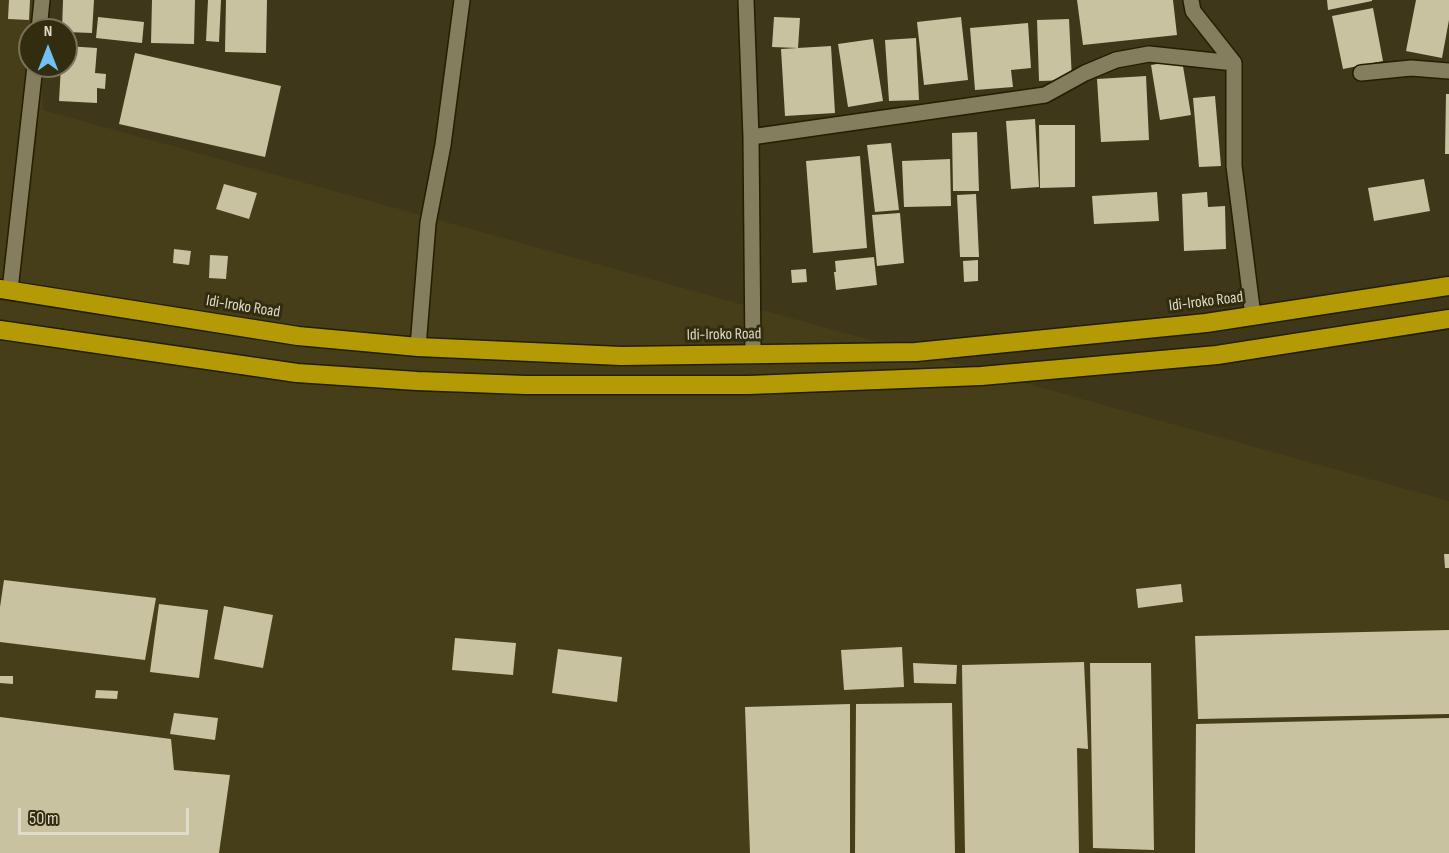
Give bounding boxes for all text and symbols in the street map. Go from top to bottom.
north arrow [18,18,78,78]
text: N [44,22,52,41]
street label: Idi-Iroko Road [1168,288,1244,316]
street label: Idi-Iroko Road [205,292,281,322]
street label: Idi-Iroko Road [687,325,761,345]
scale bar [21,796,192,834]
text: 50 m [29,808,59,829]

